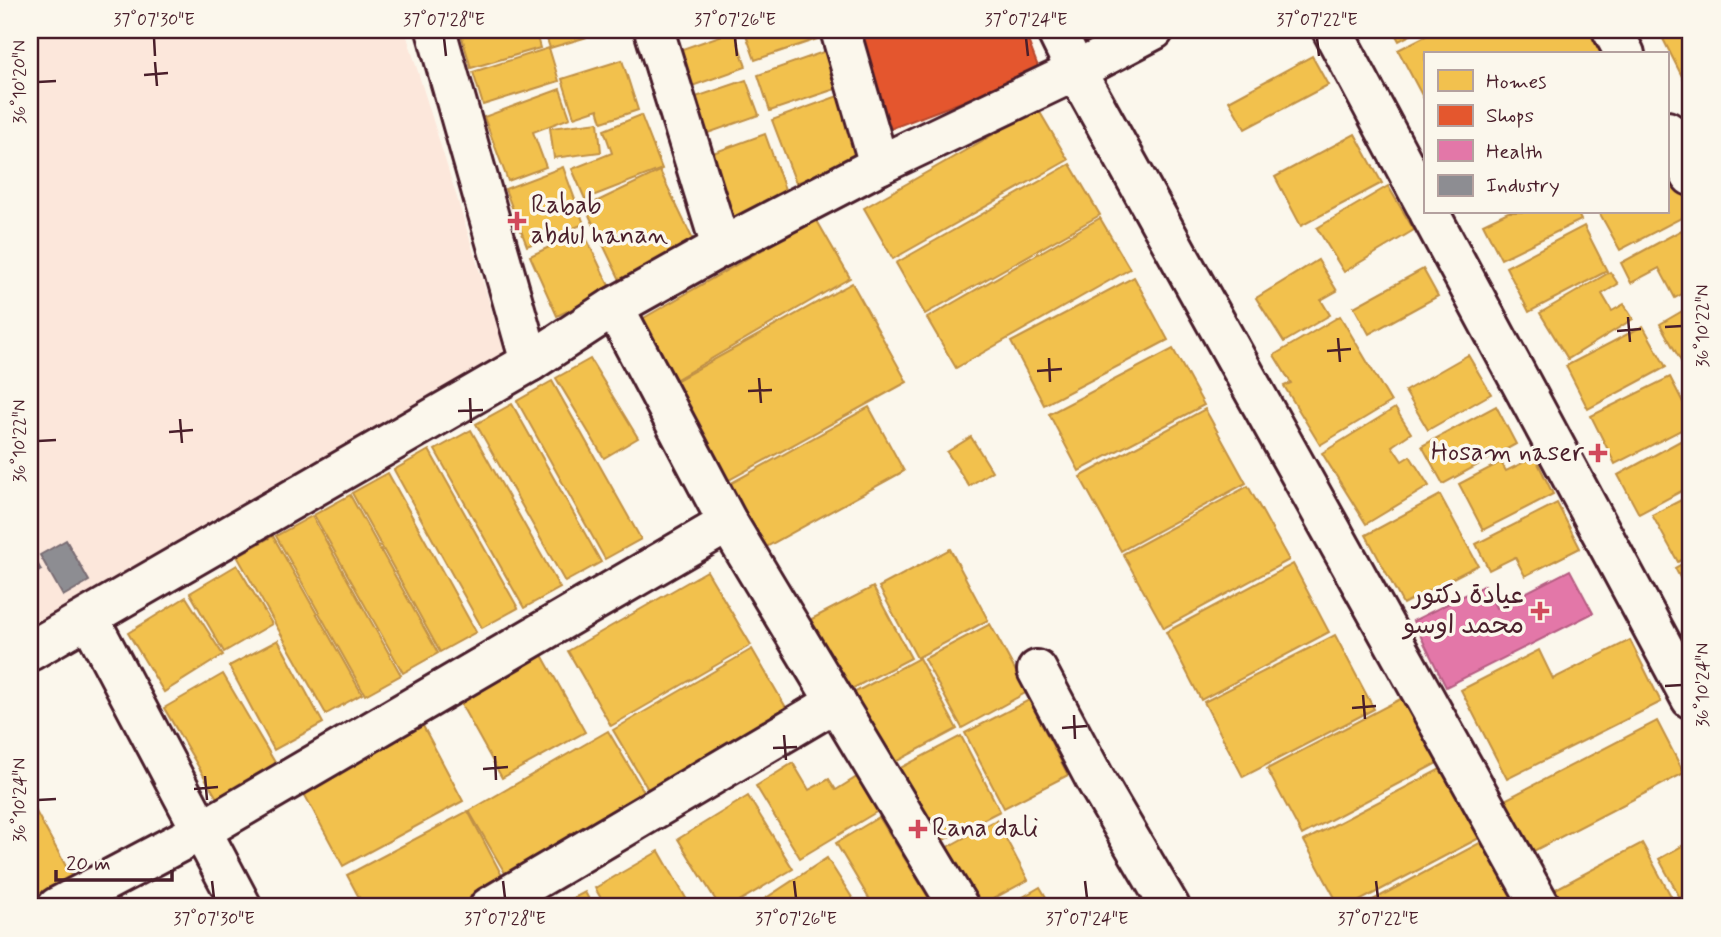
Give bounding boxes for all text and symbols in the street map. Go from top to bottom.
text: 37°07'30"E [113,8,195,32]
text: 37°07'28"E [403,8,485,32]
text: 37°07'26"E [694,8,776,32]
text: 37°07'24"E [984,8,1068,32]
text: 37°07'22"E [1276,8,1358,32]
text: 36°10'20"N [8,40,32,124]
legend [1424,52,1668,214]
text: Homes [1486,68,1546,96]
text: Shops [1486,102,1534,130]
text: Health [1486,138,1543,166]
text: Industry [1486,172,1560,200]
place label: Rabab abdul hanan [531,189,668,253]
marker: Rabab abdul hanan [509,213,525,229]
text: 36°10'22"N [1691,284,1715,368]
text: 36°10'22"N [8,399,32,483]
place label: Hosam naser [1431,436,1585,470]
marker: Hosam naser [1590,445,1606,461]
place label: عيادة دكتور محمد اوسو [1402,579,1524,643]
marker: عيادة دكتور محمد اوسو [1530,601,1550,621]
text: 36°10'24"N [1691,643,1715,727]
text: 36°10'24"N [8,758,32,842]
place label: Rana dali [932,812,1038,846]
marker: Rana dali [910,821,926,837]
scale bar [56,839,172,883]
text: 20 m [66,850,111,878]
text: 37°07'30"E [173,907,255,931]
text: 37°07'28"E [464,907,546,931]
text: 37°07'26"E [755,907,837,931]
text: 37°07'24"E [1045,907,1129,931]
text: 37°07'22"E [1337,907,1419,931]

